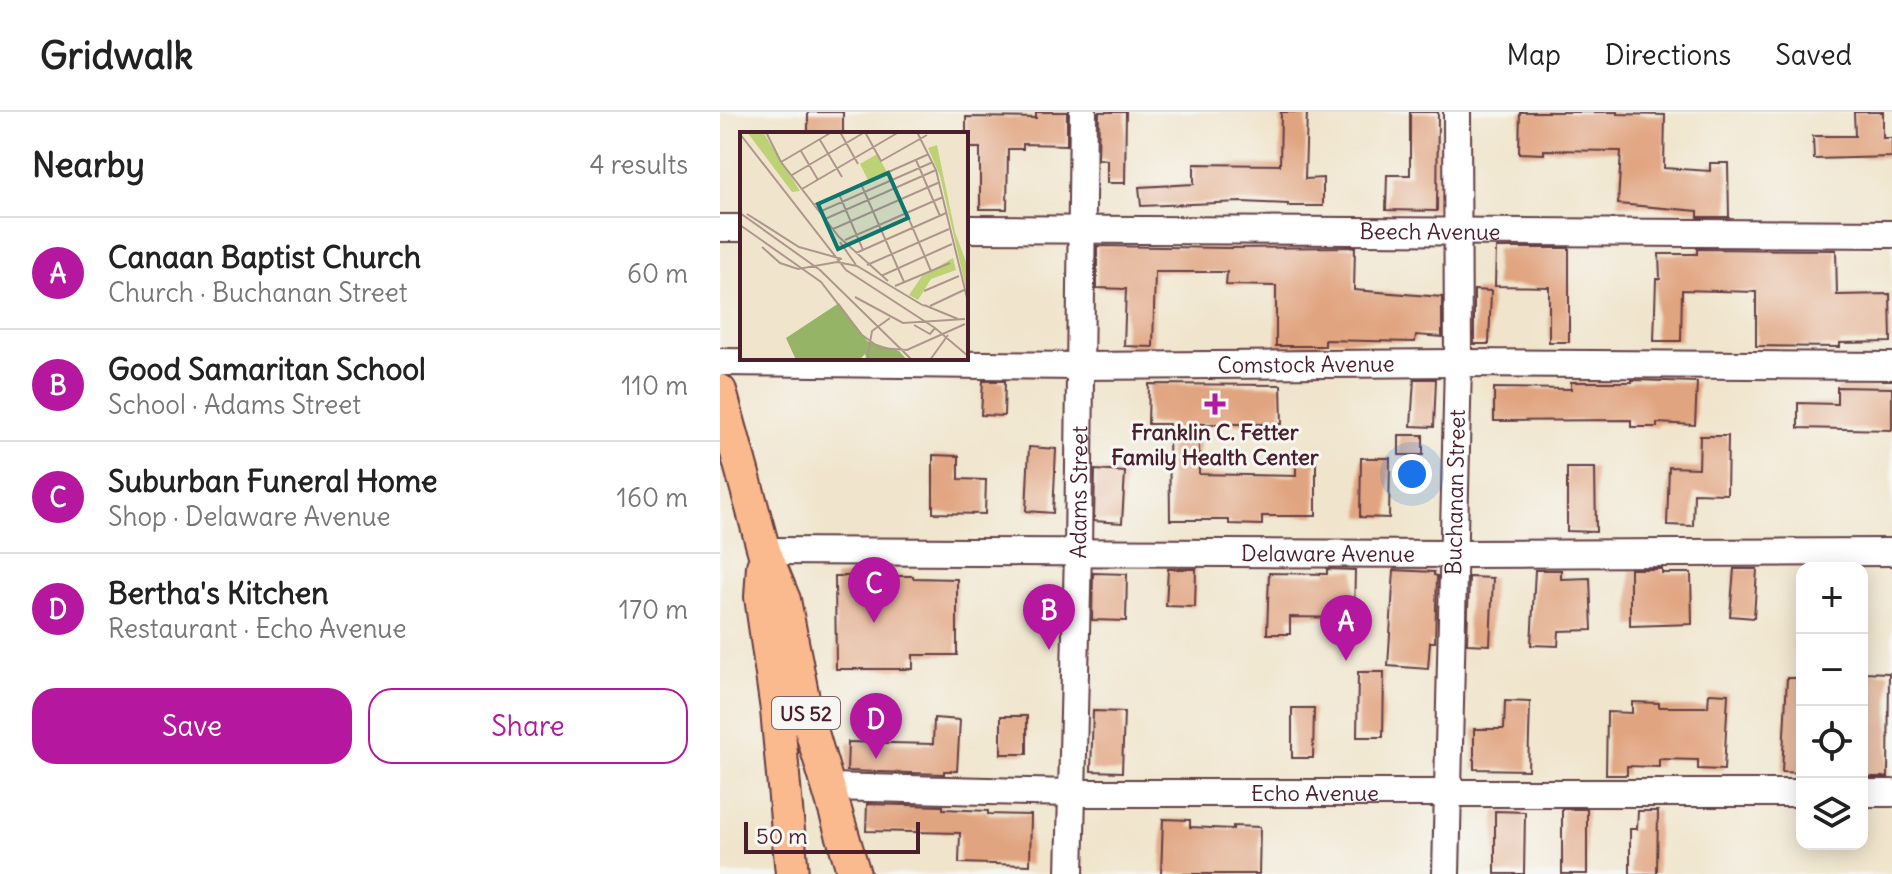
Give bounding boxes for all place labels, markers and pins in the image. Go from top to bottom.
marker: Franklin C. Fetter Family Health Center [1204,393,1226,415]
place label: Franklin C. Fetter Family Health Center [1111,418,1320,471]
pin: C [848,557,900,623]
pin: B [1023,584,1075,650]
pin: A [1320,595,1372,661]
pin: D [850,693,902,759]

